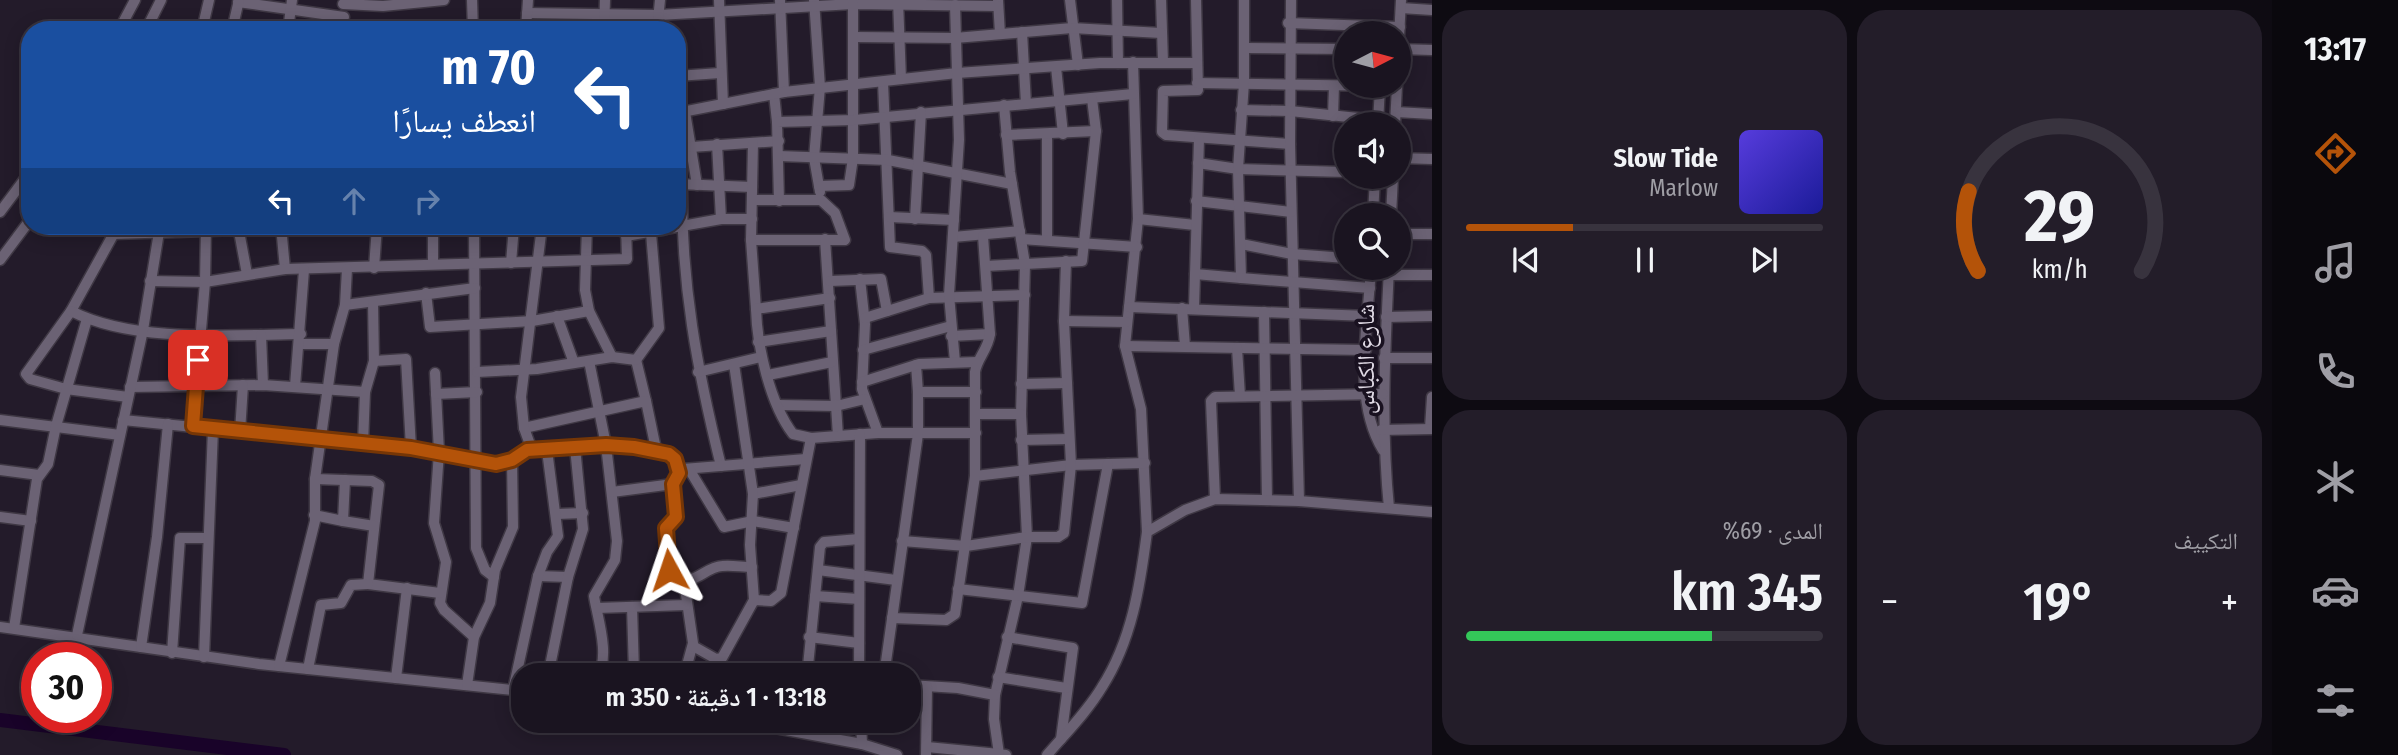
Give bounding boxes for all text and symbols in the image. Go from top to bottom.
north arrow [1334,21,1410,98]
map controls [1334,21,1411,280]
text: 13:17 [2304,30,2366,68]
text: 70 m [441,38,536,97]
icon: left [560,49,651,140]
text: انعطف يسارًا [392,102,536,140]
button: sound [1334,112,1411,189]
icon: directions [2311,129,2360,178]
text: Slow Tide [1614,143,1718,174]
text: 29 [2023,173,2095,260]
text: Marlow [1649,174,1718,202]
icon: left [262,182,300,220]
icon: ahead [335,182,373,220]
icon: right [408,182,446,220]
button: search [1334,203,1411,280]
icon: music [2311,238,2360,287]
icon: previous [1507,241,1545,279]
icon: pause [1626,241,1664,279]
icon: next [1745,241,1783,279]
text: km/h [2032,255,2087,285]
street label: شارع الكباس [1352,304,1381,414]
pin [168,330,228,390]
icon: arrive [179,341,217,379]
icon: phone [2311,347,2360,396]
icon: climate [2311,457,2360,506]
text: المدى · 69% [1723,517,1823,545]
text: التكييف [2173,527,2238,555]
position arrow [632,533,706,607]
text: 345 km [1671,561,1823,624]
icon: car [2311,566,2360,615]
text: 19° [2023,571,2096,634]
text: − [1881,579,1898,625]
text: + [2221,579,2238,625]
speed limit sign: 30 [21,642,112,733]
icon: filters [2311,676,2360,725]
text: 13:18 · 1 دقيقة · 350 m [605,682,827,713]

